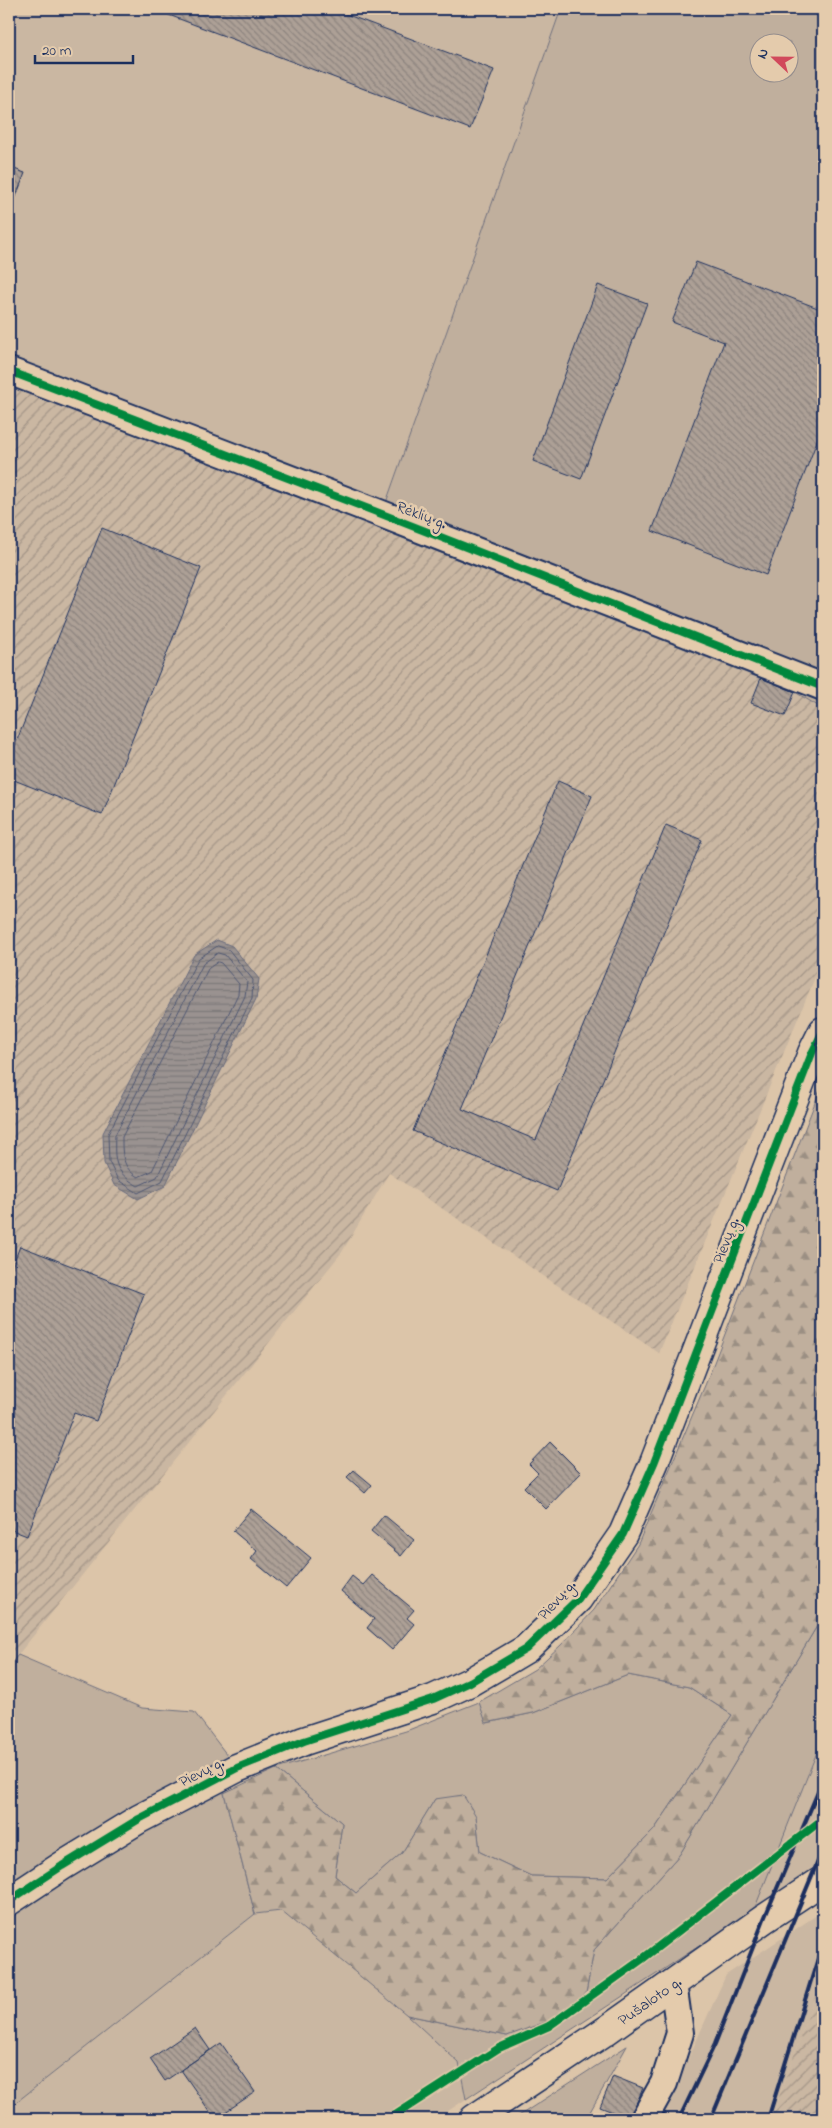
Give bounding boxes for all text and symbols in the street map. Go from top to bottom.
scale bar [35,32,132,64]
north arrow [750,32,800,82]
text: 20 m [42,40,72,62]
text: N [752,45,775,62]
street label: Rėklių g. [393,495,450,536]
street label: Pievų g. [707,1214,747,1267]
street label: Pievų g. [532,1574,582,1626]
street label: Pievų g. [175,1751,229,1794]
street label: Pušaloto g. [613,1971,687,2033]

